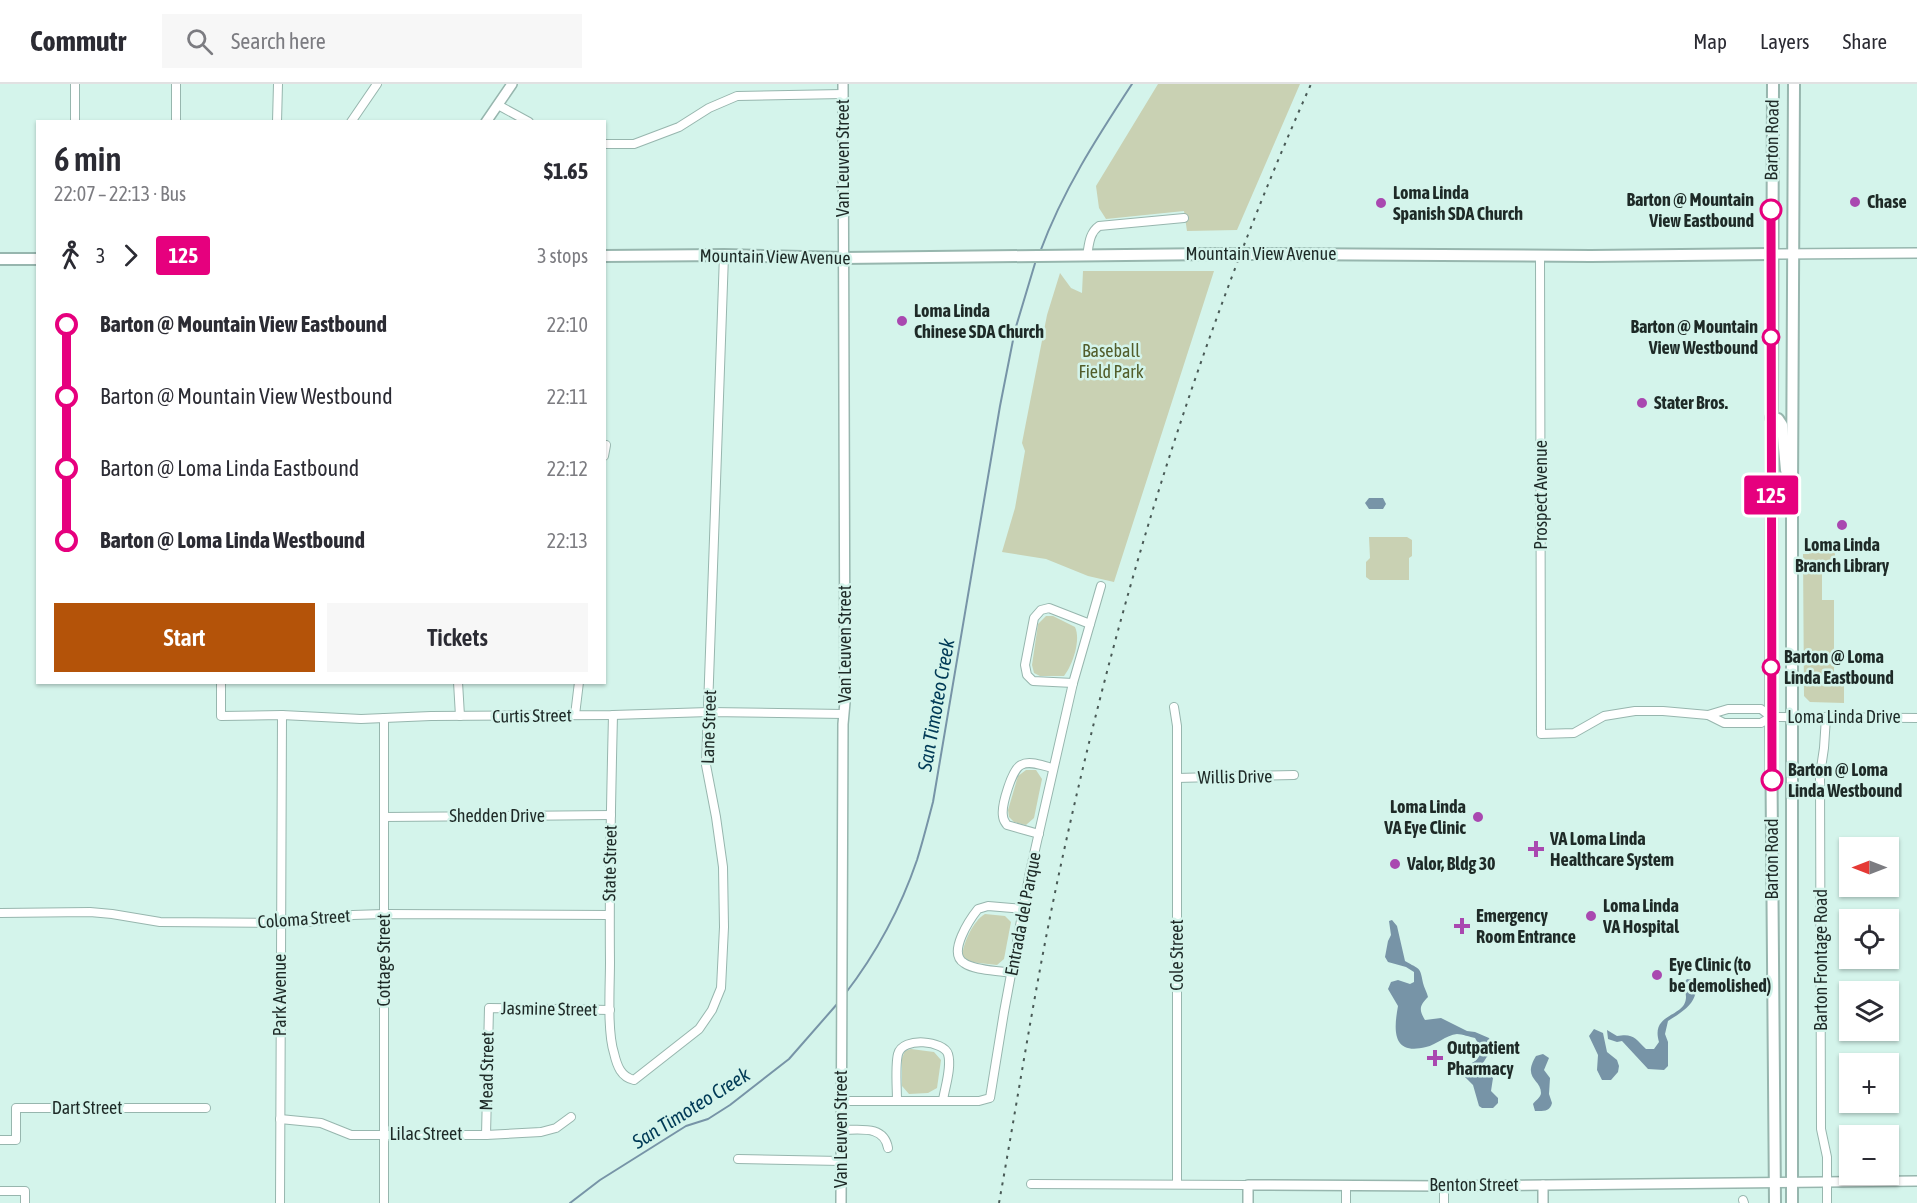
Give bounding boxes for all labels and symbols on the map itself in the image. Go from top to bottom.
street label: Van Leuven Street [832,99,853,217]
street label: Barton Road [1760,99,1783,181]
place label: Loma Linda Spanish SDA Church [1393,182,1523,224]
place label: Barton @ Mountain View Eastbound [1626,189,1754,231]
place label: Chase [1867,191,1907,212]
marker: Chase [1848,195,1862,209]
marker: Loma Linda Spanish SDA Church [1374,196,1388,210]
marker: Barton @ Mountain View Eastbound [1760,199,1782,221]
street label: Mountain View Avenue [1186,243,1336,264]
street label: Mountain View Avenue [699,245,851,268]
place label: Loma Linda Chinese SDA Church [914,300,1044,342]
marker: Loma Linda Chinese SDA Church [895,314,909,328]
place label: Barton @ Mountain View Westbound [1630,316,1758,358]
marker: Barton @ Mountain View Westbound [1762,328,1780,346]
park label: Baseball Field Park [1078,340,1144,382]
place label: Stater Bros. [1654,392,1728,413]
marker: Stater Bros. [1635,396,1649,410]
street label: Prospect Avenue [1530,440,1551,550]
line badge: 125 [1736,476,1806,514]
marker: Loma Linda Branch Library [1835,518,1849,532]
place label: Loma Linda Branch Library [1795,534,1890,576]
street label: Van Leuven Street [834,585,855,703]
water label: San Timoteo Creek [912,637,959,774]
place label: Barton @ Loma Linda Eastbound [1784,646,1894,688]
marker: Barton @ Loma Linda Eastbound [1762,658,1780,676]
street label: Lane Street [697,690,720,764]
street label: Curtis Street [492,704,572,727]
street label: Loma Linda Drive [1787,706,1901,727]
place label: Barton @ Loma Linda Westbound [1788,759,1902,801]
street label: Willis Drive [1197,765,1272,788]
marker: Barton @ Loma Linda Westbound [1761,769,1783,791]
place label: Loma Linda VA Eye Clinic [1383,796,1466,838]
street label: Shedden Drive [449,805,545,826]
marker: Loma Linda VA Eye Clinic [1471,810,1485,824]
street label: Barton Road [1761,818,1782,900]
street label: State Street [598,825,621,901]
place label: VA Loma Linda Healthcare System [1549,828,1674,870]
north arrow [1839,837,1899,897]
marker: VA Loma Linda Healthcare System [1527,840,1545,858]
street label: Entrada del Parque [1000,850,1045,978]
place label: Valor, Bldg 30 [1406,853,1496,874]
marker: Valor, Bldg 30 [1388,857,1402,871]
street label: Barton Frontage Road [1810,889,1831,1031]
place label: Loma Linda VA Hospital [1602,895,1679,937]
street label: Coloma Street [257,905,351,932]
place label: Emergency Room Entrance [1476,905,1576,947]
marker: Loma Linda VA Hospital [1584,909,1598,923]
street label: Cottage Street [373,914,394,1006]
marker: Emergency Room Entrance [1453,917,1471,935]
street label: Cole Street [1166,919,1187,991]
street label: Park Avenue [269,954,290,1036]
place label: Eye Clinic (to be demolished) [1669,954,1771,996]
marker: Eye Clinic (to be demolished) [1650,968,1664,982]
street label: Jasmine Street [501,997,597,1020]
street label: Mead Street [475,1031,498,1111]
place label: Outpatient Pharmacy [1447,1037,1521,1079]
marker: Outpatient Pharmacy [1428,1051,1442,1065]
water label: San Timoteo Creek [627,1062,754,1153]
street label: Van Leuven Street [830,1070,851,1188]
street label: Dart Street [52,1097,122,1118]
street label: Lilac Street [390,1123,462,1144]
street label: Benton Street [1429,1174,1519,1195]

